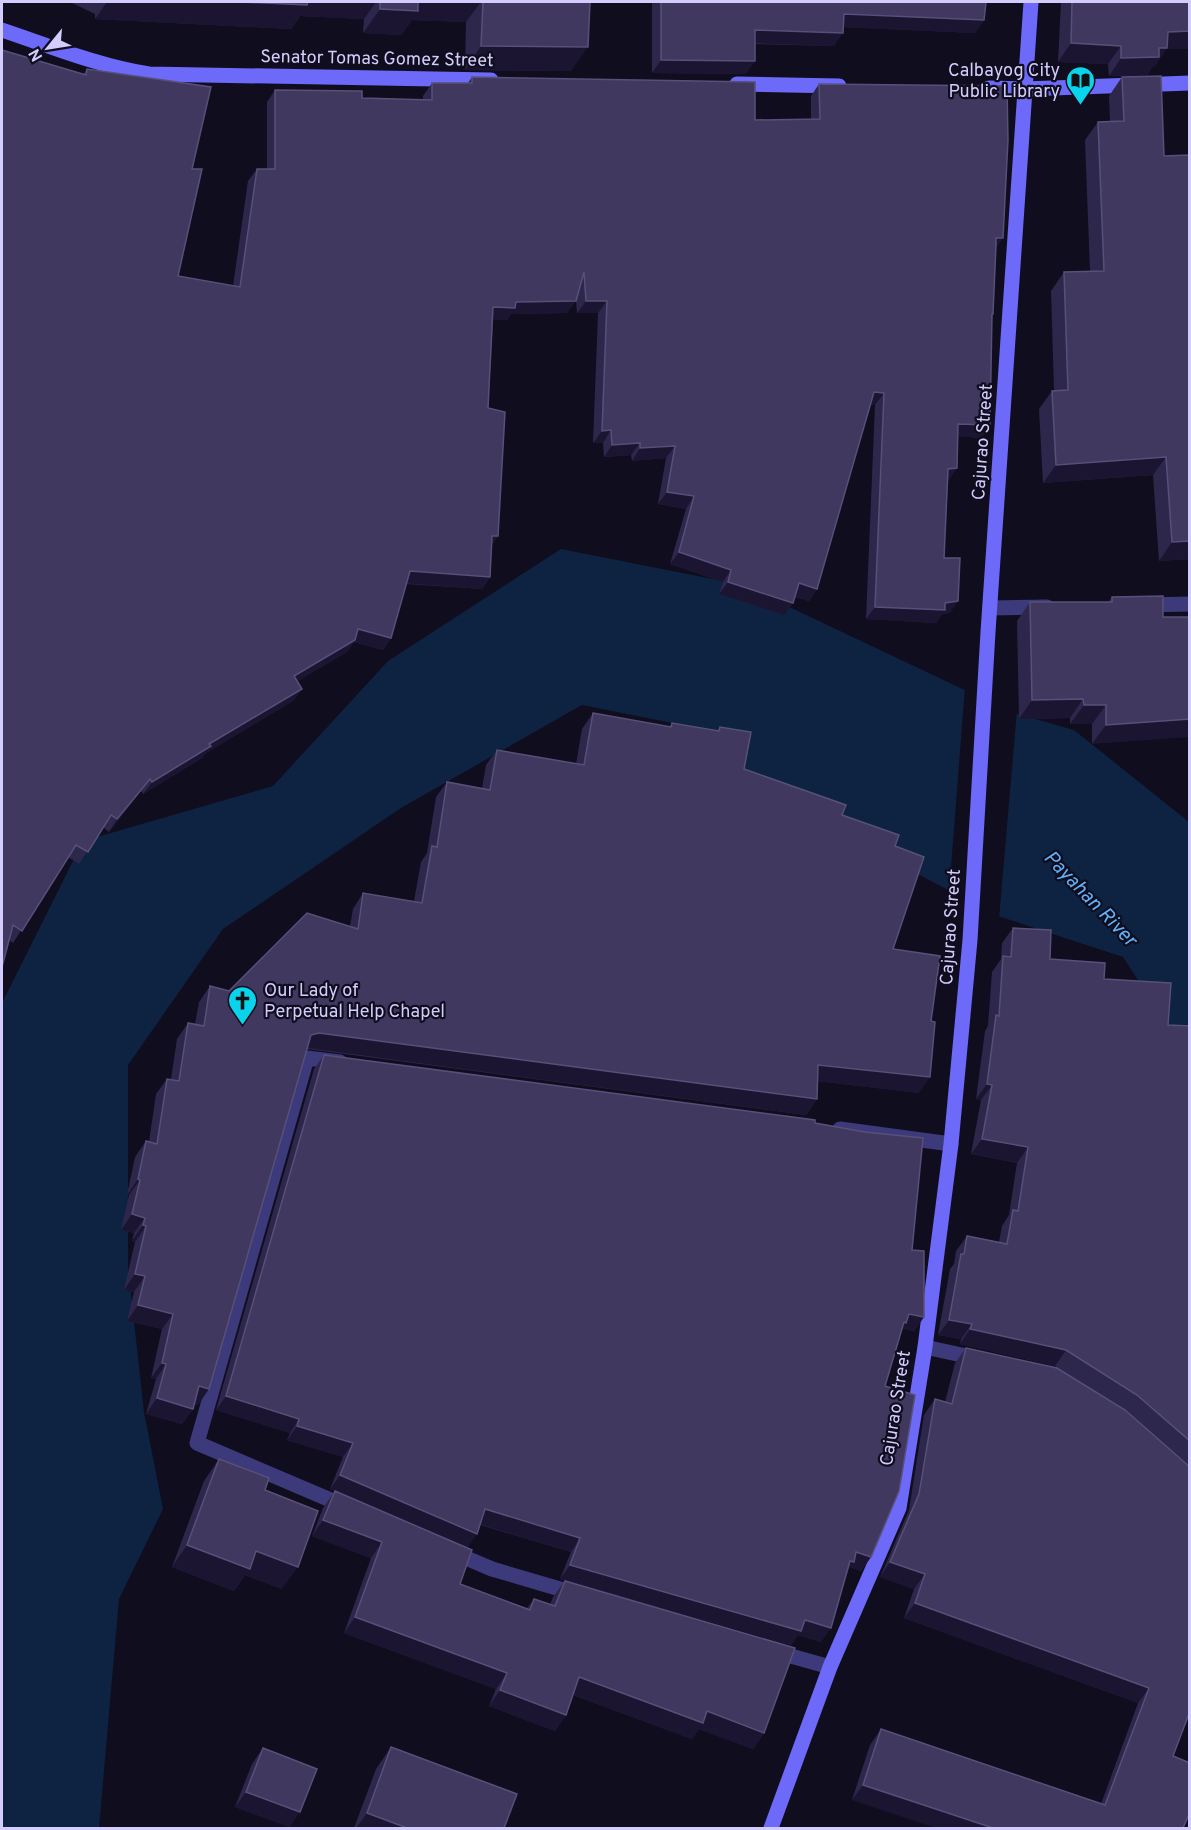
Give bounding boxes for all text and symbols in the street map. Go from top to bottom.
north arrow [18,18,78,78]
text: N [25,45,48,64]
street label: Senator Tomas Gomez Street [260,46,494,73]
place label: Calbayog City Public Library [948,60,1060,104]
library icon: Calbayog City Public Library [1065,64,1097,106]
street label: Cajurao Street [968,383,999,501]
water label: Payahan River [1037,846,1143,954]
street label: Cajurao Street [936,868,967,986]
place label: Our Lady of Perpetual Help Chapel [264,980,445,1024]
church icon: Our Lady of Perpetual Help Chapel [227,984,259,1026]
street label: Cajurao Street [876,1349,917,1468]

